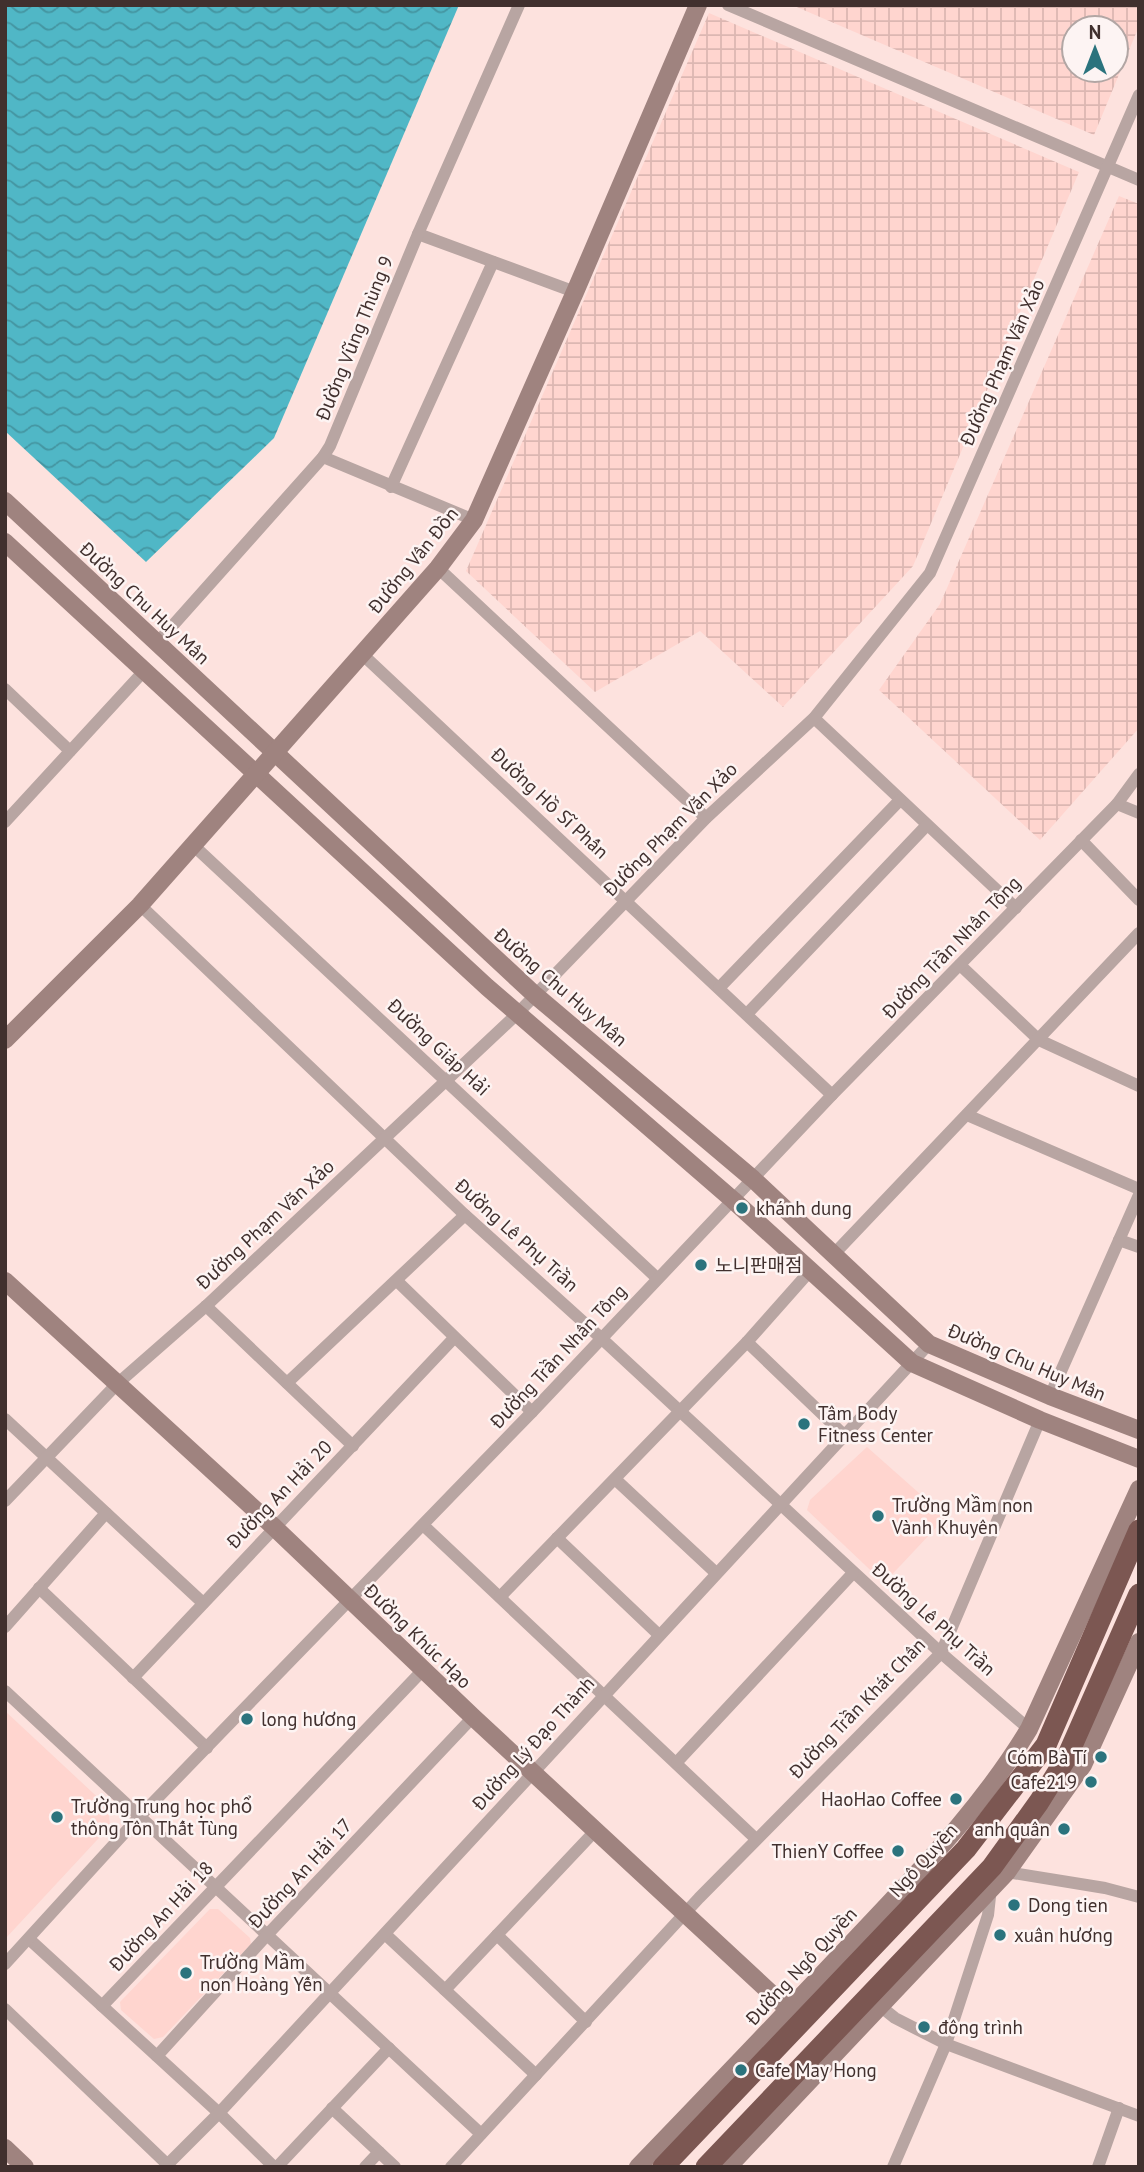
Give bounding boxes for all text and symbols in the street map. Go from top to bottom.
north arrow [1060,14,1130,84]
text: N [1089,20,1101,44]
street label: Đường Vũng Thùng 9 [310,252,398,425]
street label: Đường Phạm Văn Xảo [954,275,1050,450]
street label: Đường Vân Đồn [362,502,463,619]
street label: Đường Chu Huy Mân [74,536,215,669]
street label: Đường Hồ Sĩ Phấn [486,742,614,864]
street label: Đường Phạm Văn Xảo [597,757,742,902]
street label: Đường Trần Nhân Tông [876,871,1025,1024]
street label: Đường Chu Huy Mân [489,922,633,1051]
street label: Đường Giáp Hải [382,993,495,1101]
street label: Đường Phạm Văn Xảo [190,1154,339,1295]
street label: Đường Lê Phụ Trần [450,1173,584,1297]
place label: khánh dung [756,1196,852,1220]
marker: khánh dung [734,1200,750,1216]
place label: 노니판매점 [715,1253,802,1277]
marker: 노니판매점 [693,1257,709,1273]
street label: Đường Trần Nhân Tông [484,1279,631,1434]
street label: Đường Chu Huy Mân [944,1318,1109,1406]
place label: Tâm Body Fitness Center [818,1401,934,1447]
marker: Tâm Body Fitness Center [796,1416,812,1432]
street label: Đường An Hải 20 [221,1435,337,1554]
place label: Trường Mầm non Vành Khuyên [891,1493,1033,1539]
marker: Trường Mầm non Vành Khuyên [870,1508,886,1524]
street label: Đường Lê Phụ Trần [867,1557,1001,1681]
street label: Đường Khúc Hạo [358,1578,477,1693]
street label: Đường Trần Khát Chân [783,1633,930,1784]
street label: Đường Lý Đạo Thành [466,1671,599,1815]
place label: long hương [261,1707,356,1731]
marker: long hương [239,1711,255,1727]
place label: Cóm Bà Tí [1007,1745,1087,1769]
marker: Cóm Bà Tí [1093,1749,1109,1765]
place label: Cafe219 [1010,1770,1077,1794]
marker: Cafe219 [1083,1774,1099,1790]
place label: HaoHao Coffee [821,1787,942,1811]
marker: HaoHao Coffee [948,1791,964,1807]
place label: Trường Trung học phổ thông Tôn Thất Tùng [71,1794,252,1840]
marker: Trường Trung học phổ thông Tôn Thất Tùng [49,1809,65,1825]
street label: Đường An Hải 17 [242,1813,357,1934]
place label: anh quân [974,1817,1050,1841]
street label: Ngô Quyền [884,1818,962,1902]
marker: anh quân [1056,1821,1072,1837]
place label: ThienY Coffee [772,1839,884,1863]
marker: ThienY Coffee [890,1843,906,1859]
street label: Đường An Hải 18 [103,1856,218,1977]
place label: Dong tien [1028,1893,1108,1917]
marker: Dong tien [1006,1897,1022,1913]
street label: Đường Ngô Quyền [740,1902,862,2031]
place label: xuân hương [1014,1923,1113,1947]
marker: xuân hương [992,1927,1008,1943]
place label: Trường Mầm non Hoàng Yến [200,1950,323,1996]
marker: Trường Mầm non Hoàng Yến [178,1965,194,1981]
place label: đông trình [938,2015,1023,2039]
marker: đông trình [916,2019,932,2035]
place label: Cafe May Hong [755,2058,877,2082]
marker: Cafe May Hong [733,2062,749,2078]

